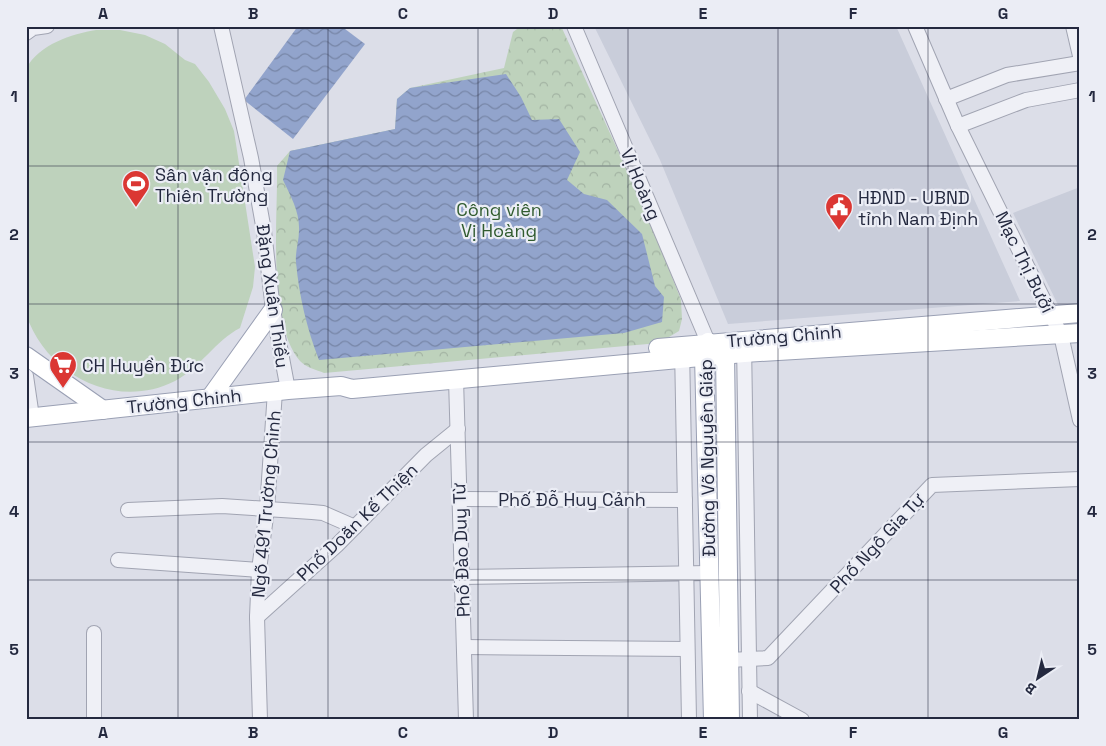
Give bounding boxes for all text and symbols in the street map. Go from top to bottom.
text: A [98,3,108,24]
text: B [248,3,258,24]
text: C [398,3,408,24]
text: D [548,3,558,24]
text: E [699,3,708,24]
text: F [849,3,858,24]
text: G [998,3,1008,24]
text: 1 [10,86,18,107]
text: 1 [1088,86,1096,107]
street label: Vị Hoàng [616,144,666,224]
place label: Sân vận động Thiên Trường [155,163,273,207]
sports icon: Sân vận động Thiên Trường [121,169,151,208]
place label: HĐND - UBND tỉnh Nam Định [858,186,978,230]
public building icon: HĐND - UBND tỉnh Nam Định [824,192,854,231]
park label: Công viên Vị Hoàng [456,198,542,242]
street label: Mạc Thị Bưởi [990,207,1060,317]
street label: Đặng Xuân Thiều [252,223,294,369]
text: 2 [9,224,19,245]
text: 2 [1087,224,1097,245]
street label: Trường Chinh [726,320,842,352]
supermarket icon: CH Huyền Đức [48,350,78,389]
place label: CH Huyền Đức [82,354,204,377]
street label: Đường Võ Nguyên Giáp [694,359,720,557]
text: 3 [9,363,19,384]
text: 3 [1087,363,1097,384]
street label: Trường Chinh [126,384,242,418]
street label: Ngõ 491 Trường Chinh [246,409,286,599]
street label: Phố Doãn Kế Thiện [292,458,422,586]
street label: Phố Đào Duy Từ [447,482,475,618]
street label: Phố Đỗ Huy Cảnh [498,488,646,511]
street label: Phố Ngô Gia Tự [825,488,929,598]
text: 4 [9,501,19,522]
text: 4 [1087,501,1097,522]
text: 5 [9,639,19,660]
text: 5 [1087,639,1097,660]
north arrow [1014,654,1064,704]
text: B [1022,679,1040,699]
text: A [98,722,108,743]
text: B [248,722,258,743]
text: C [398,722,408,743]
text: D [548,722,558,743]
text: E [699,722,708,743]
text: F [849,722,858,743]
text: G [998,722,1008,743]

